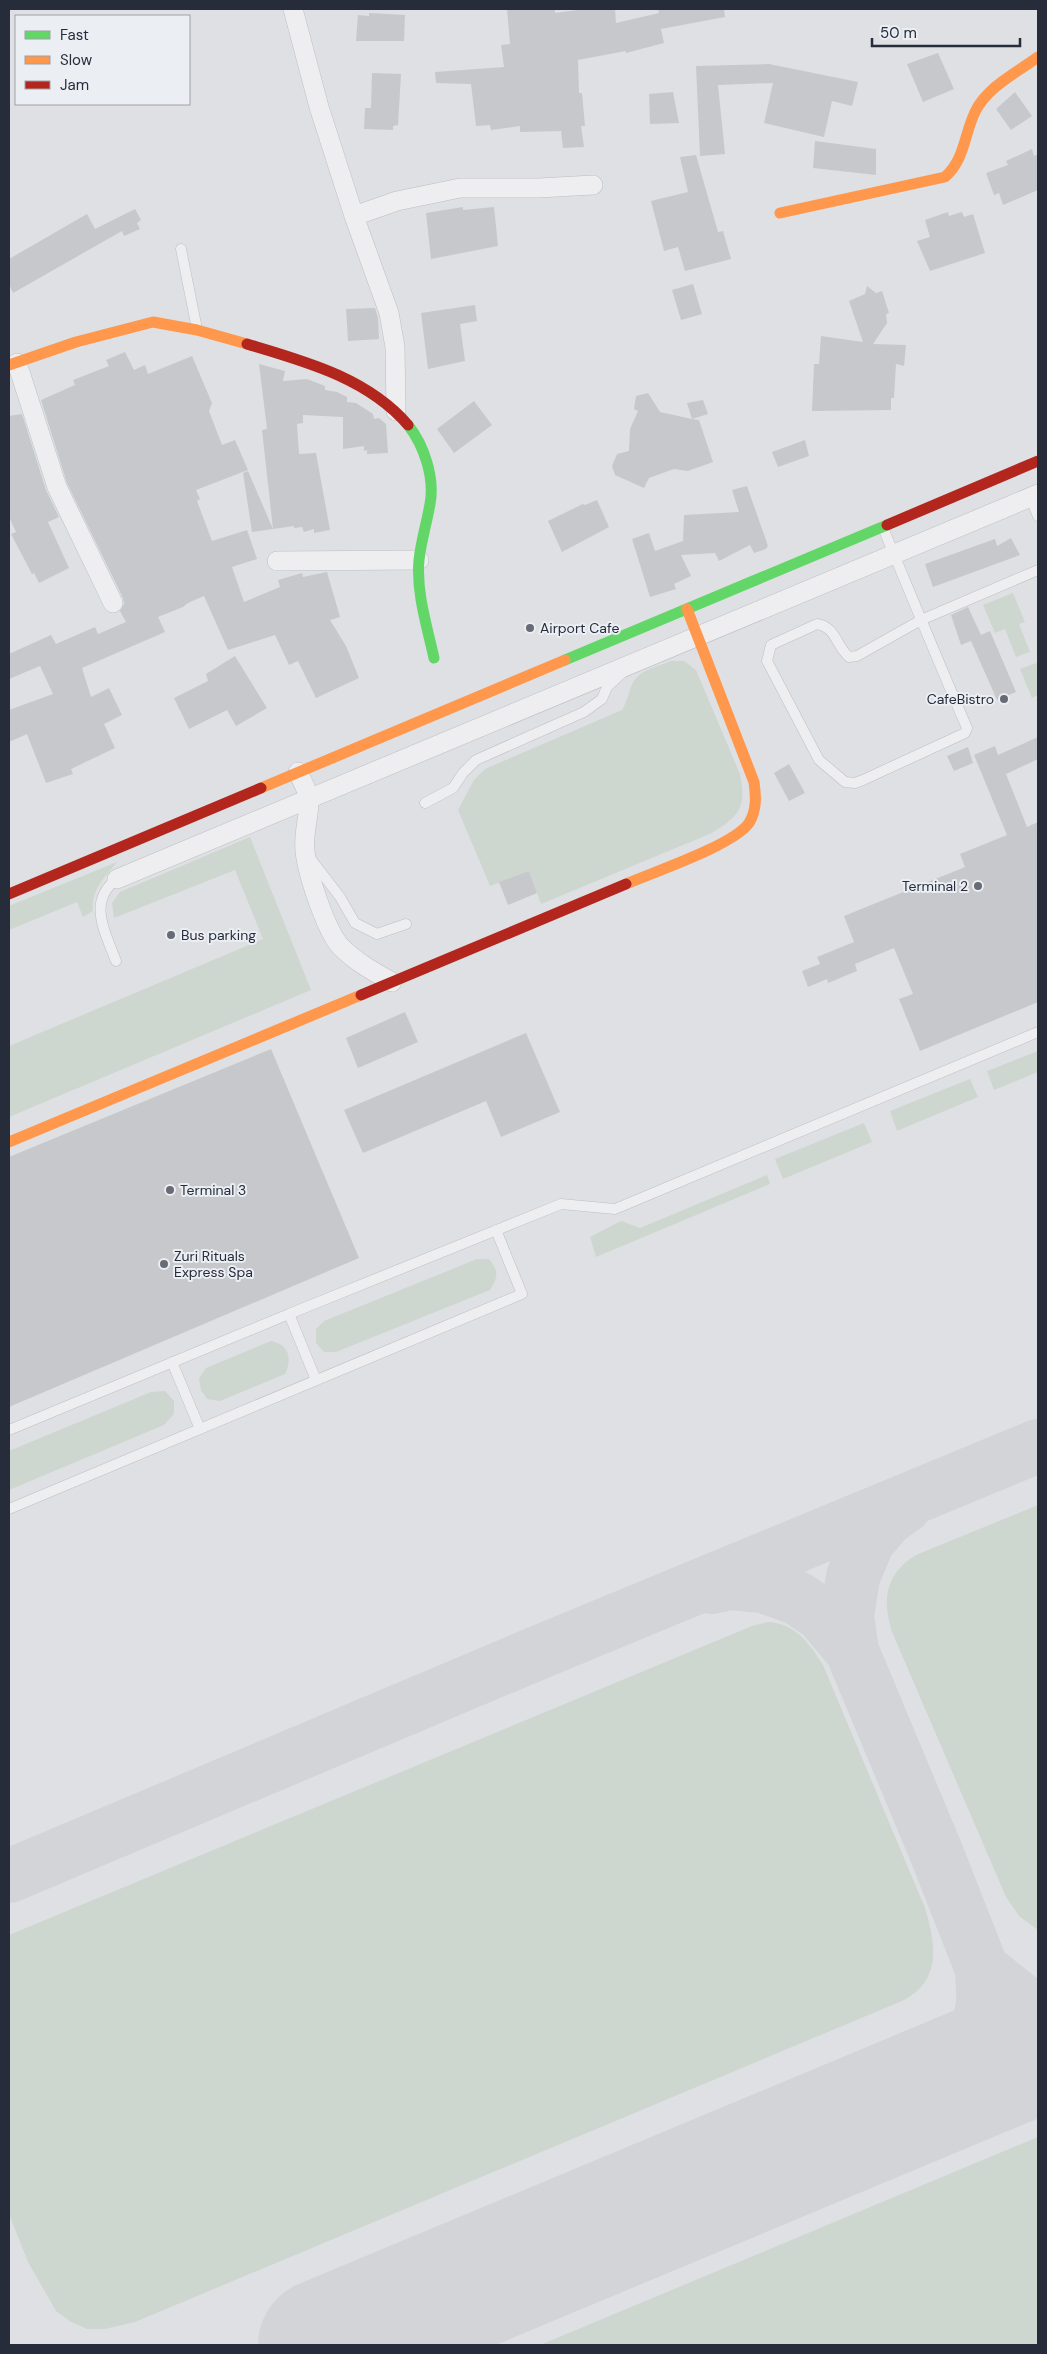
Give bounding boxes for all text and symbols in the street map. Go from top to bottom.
legend [15,15,190,105]
scale bar [872,15,1020,47]
text: 50 m [880,23,917,43]
text: Fast [60,25,89,45]
text: Slow [60,50,93,70]
text: Jam [60,75,89,95]
place label: Airport Cafe [540,619,619,637]
marker: Airport Cafe [524,622,536,634]
place label: CafeBistro [927,690,994,708]
marker: CafeBistro [998,693,1010,705]
place label: Terminal 2 [902,877,968,895]
marker: Terminal 2 [972,880,984,892]
place label: Bus parking [181,926,256,944]
marker: Bus parking [165,929,177,941]
place label: Terminal 3 [180,1181,246,1199]
marker: Terminal 3 [164,1184,176,1196]
place label: Zuri Rituals Express Spa [174,1247,253,1281]
marker: Zuri Rituals Express Spa [158,1258,170,1270]

